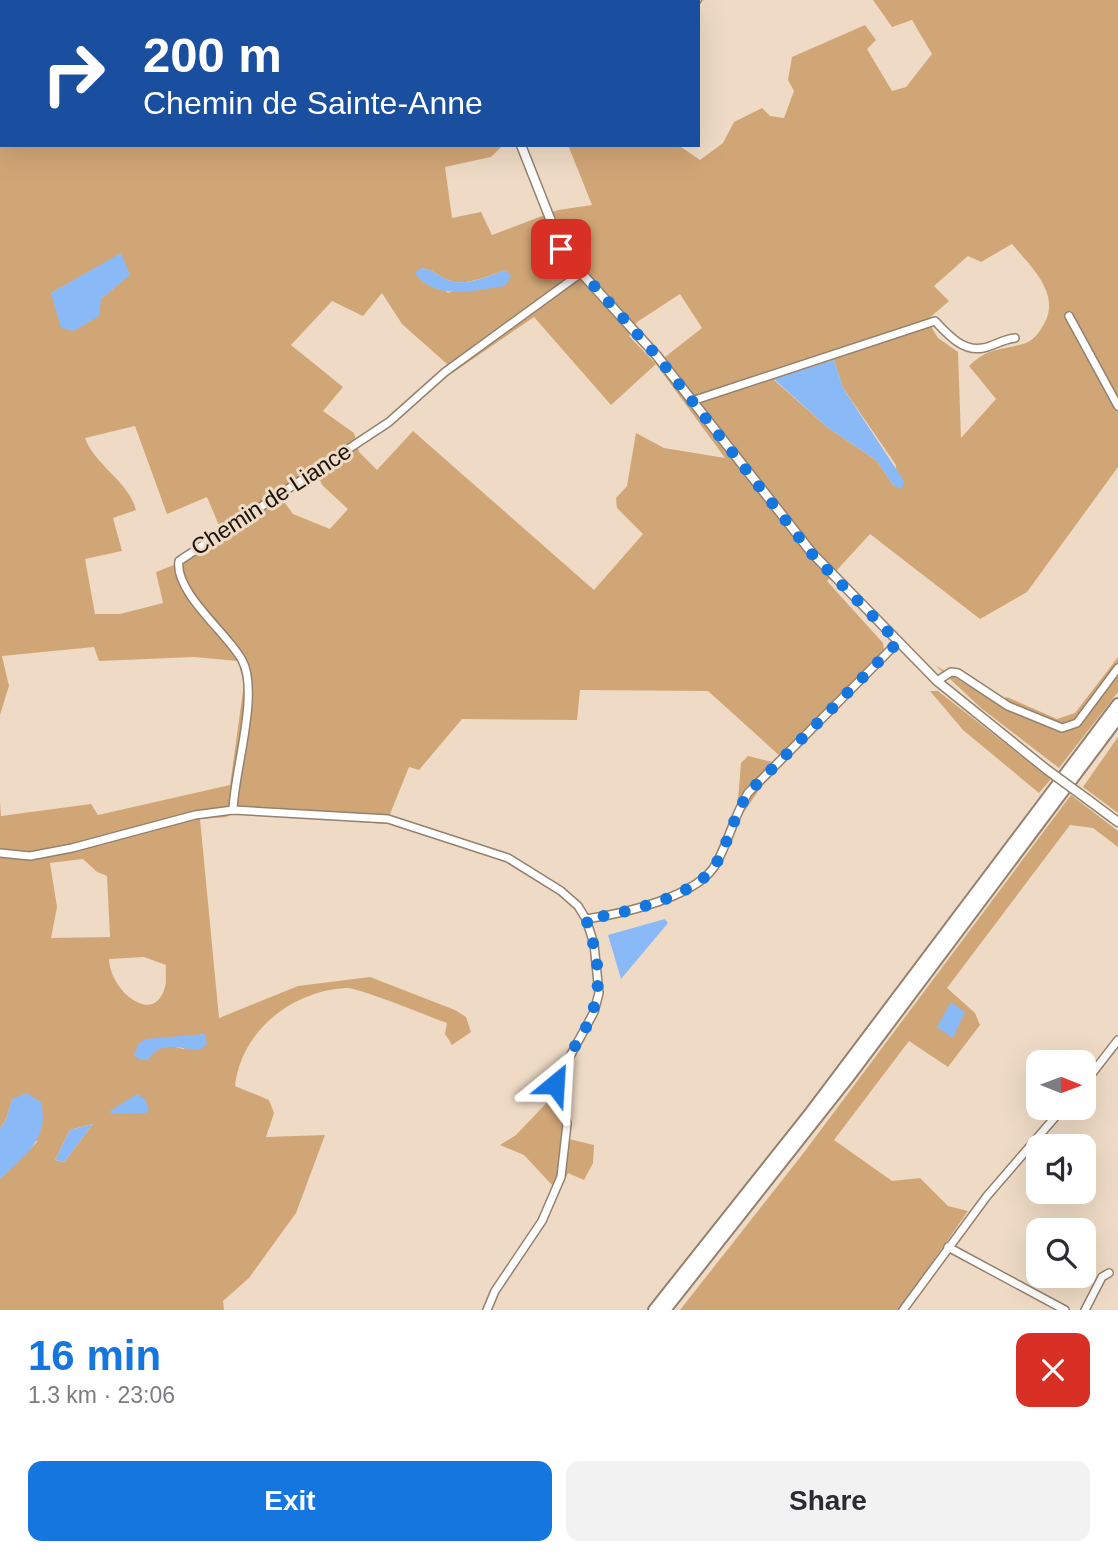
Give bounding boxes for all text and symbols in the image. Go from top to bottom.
icon: right [28,28,119,119]
text: 200 m [143,28,282,82]
text: Chemin de Sainte-Anne [143,85,483,121]
pin [531,219,591,279]
icon: arrive [542,230,580,268]
street label: Chemin de Liance [186,438,356,560]
position arrow [518,1047,592,1121]
north arrow [1026,1050,1096,1120]
map controls [1026,1050,1096,1288]
button: sound [1026,1134,1096,1204]
button: search [1026,1218,1096,1288]
text: 16 min [28,1332,161,1379]
button: close [1016,1333,1090,1407]
text: 1.3 km · 23:06 [28,1382,175,1408]
button: Exit [28,1461,552,1541]
button: Share [566,1461,1090,1541]

